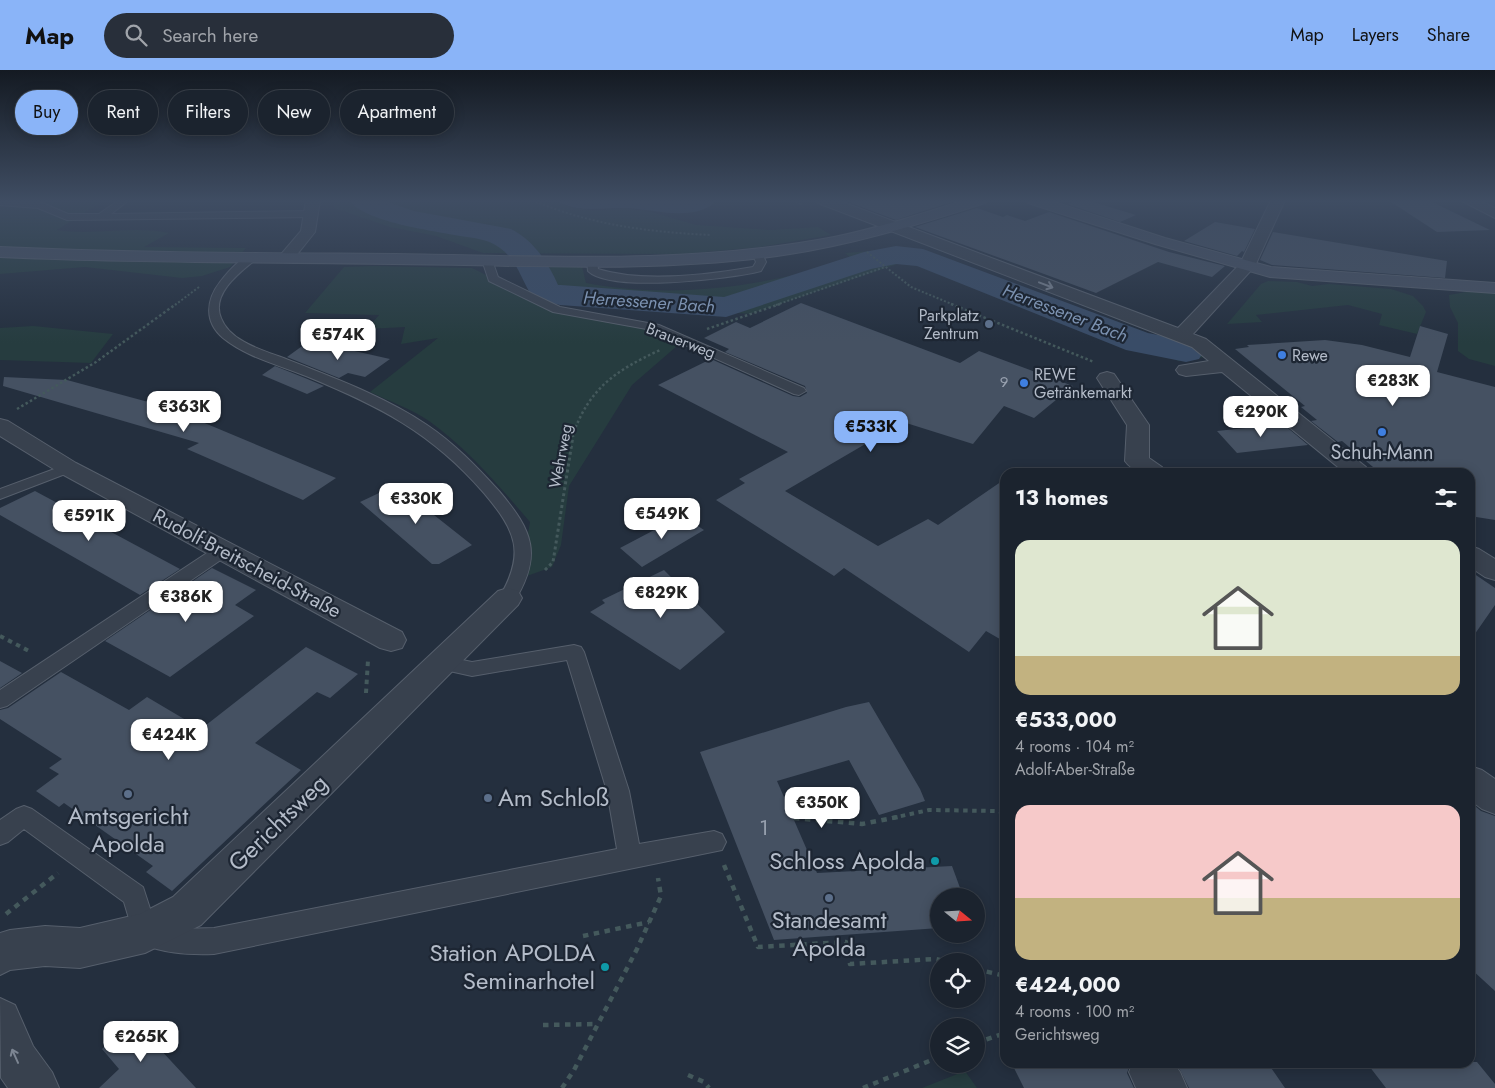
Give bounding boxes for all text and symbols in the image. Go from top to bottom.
search box [104,13,454,58]
text: Map [25,18,74,53]
icon: search [122,21,150,49]
text: Search here [162,22,258,49]
text: Map [1290,22,1324,48]
text: Layers [1352,22,1399,48]
text: Share [1427,22,1470,48]
chip: Buy [15,90,78,135]
chip: Rent [88,90,158,135]
chip: Filters [168,90,248,135]
chip: New [258,90,330,135]
chip: Apartment [340,90,454,135]
water label: Herressener Bach [999,277,1131,349]
one-way arrow [1039,281,1054,290]
water label: Herressener Bach [582,284,716,320]
place label: Parkplatz Zentrum [919,304,980,345]
street label: Brauerweg [643,317,719,364]
pin: €574K [303,318,373,361]
marker: Parkplatz Zentrum [983,318,995,330]
text: €574K [312,323,364,346]
place label: Rewe [1292,344,1328,367]
marker: Rewe [1276,349,1288,361]
place label: REWE Getränkemarkt [1034,363,1132,404]
pin: €283K [1358,364,1428,407]
text: €283K [1367,369,1419,392]
house number: 9 [1000,371,1008,393]
marker: REWE Getränkemarkt [1018,377,1030,389]
pin: €363K [149,390,219,433]
text: €363K [158,395,210,418]
pin: €290K [1226,396,1296,438]
text: €290K [1234,400,1288,423]
pin: €533K [836,410,906,453]
text: €533K [845,415,897,438]
street label: Wehrweg [543,422,578,490]
marker: Schuh-Mann [1376,426,1388,438]
place label: Schuh-Mann [1330,438,1434,467]
pin: €330K [381,482,451,525]
text: 13 homes [1015,483,1108,513]
icon: filters [1432,484,1460,512]
text: €330K [390,487,442,510]
pin: €549K [627,498,697,540]
pin: €591K [54,500,124,542]
street label: Rudolf-Breitscheid-Straße [147,501,346,625]
text: €549K [635,502,689,525]
text: €591K [64,504,114,527]
icon: home [1193,573,1283,663]
pin: €829K [626,576,696,619]
pin: €386K [151,580,221,623]
text: €829K [635,581,687,604]
text: €386K [160,585,212,608]
text: €533,000 [1015,705,1117,735]
pin: €424K [134,718,204,761]
text: €424K [142,723,196,746]
text: 4 rooms · 104 m² [1015,735,1134,758]
text: Adolf-Aber-Straße [1015,758,1135,781]
street label: Gerichtsweg [220,766,335,879]
place label: Am Schloß [498,780,609,815]
pin: €350K [787,786,857,829]
marker: Amtsgericht Apolda [122,788,134,800]
text: €350K [796,791,848,814]
marker: Am Schloß [482,792,494,804]
place label: Amtsgericht Apolda [68,798,188,861]
house number: 1 [759,813,769,843]
icon: home [1193,838,1283,928]
place label: Schloss Apolda [769,843,925,878]
marker: Schloss Apolda [929,855,941,867]
north arrow [930,888,985,942]
map controls [930,888,985,1073]
marker: Standesamt Apolda [823,892,835,904]
place label: Standesamt Apolda [772,902,887,965]
place label: Station APOLDA Seminarhotel [429,935,595,998]
button: locate [930,953,985,1008]
marker: Station APOLDA Seminarhotel [599,961,611,973]
text: €424,000 [1015,970,1120,1000]
text: 4 rooms · 100 m² [1015,1000,1134,1023]
button: layers [930,1018,985,1073]
pin: €265K [106,1020,176,1063]
text: Gerichtsweg [1015,1023,1100,1046]
text: €265K [114,1025,168,1048]
one-way arrow [9,1049,19,1064]

